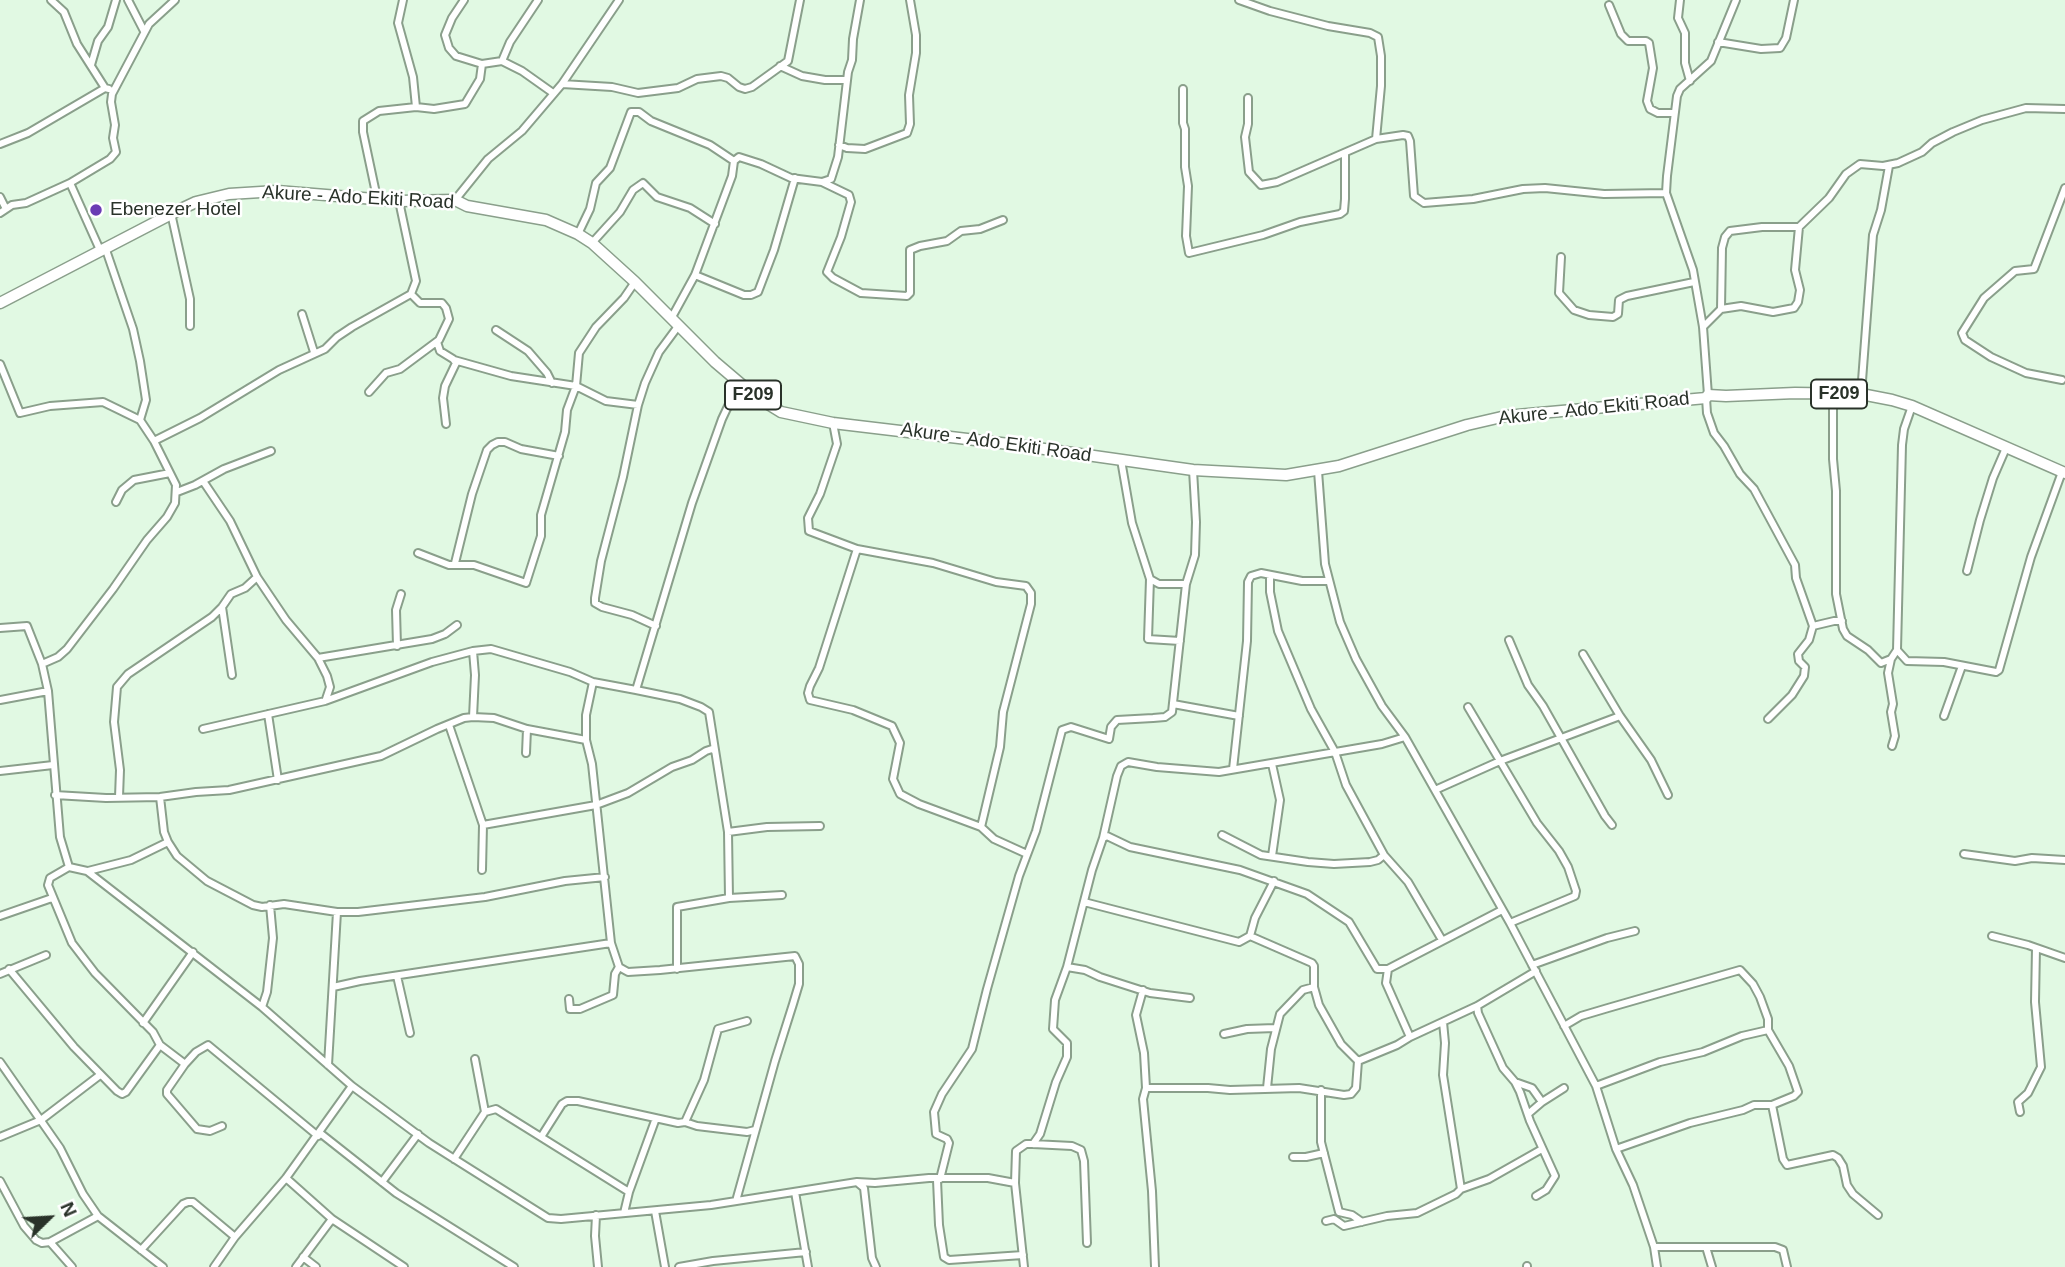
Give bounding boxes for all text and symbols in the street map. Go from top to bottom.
street label: Akure - Ado Ekiti Road [261,182,455,214]
place label: Ebenezer Hotel [110,199,241,221]
marker: Ebenezer Hotel [88,202,104,218]
road number: F209 [725,380,781,410]
road number: F209 [1811,380,1867,408]
street label: Akure - Ado Ekiti Road [1497,388,1691,430]
street label: Akure - Ado Ekiti Road [899,418,1093,468]
north arrow [14,1183,84,1253]
text: N [56,1199,81,1220]

